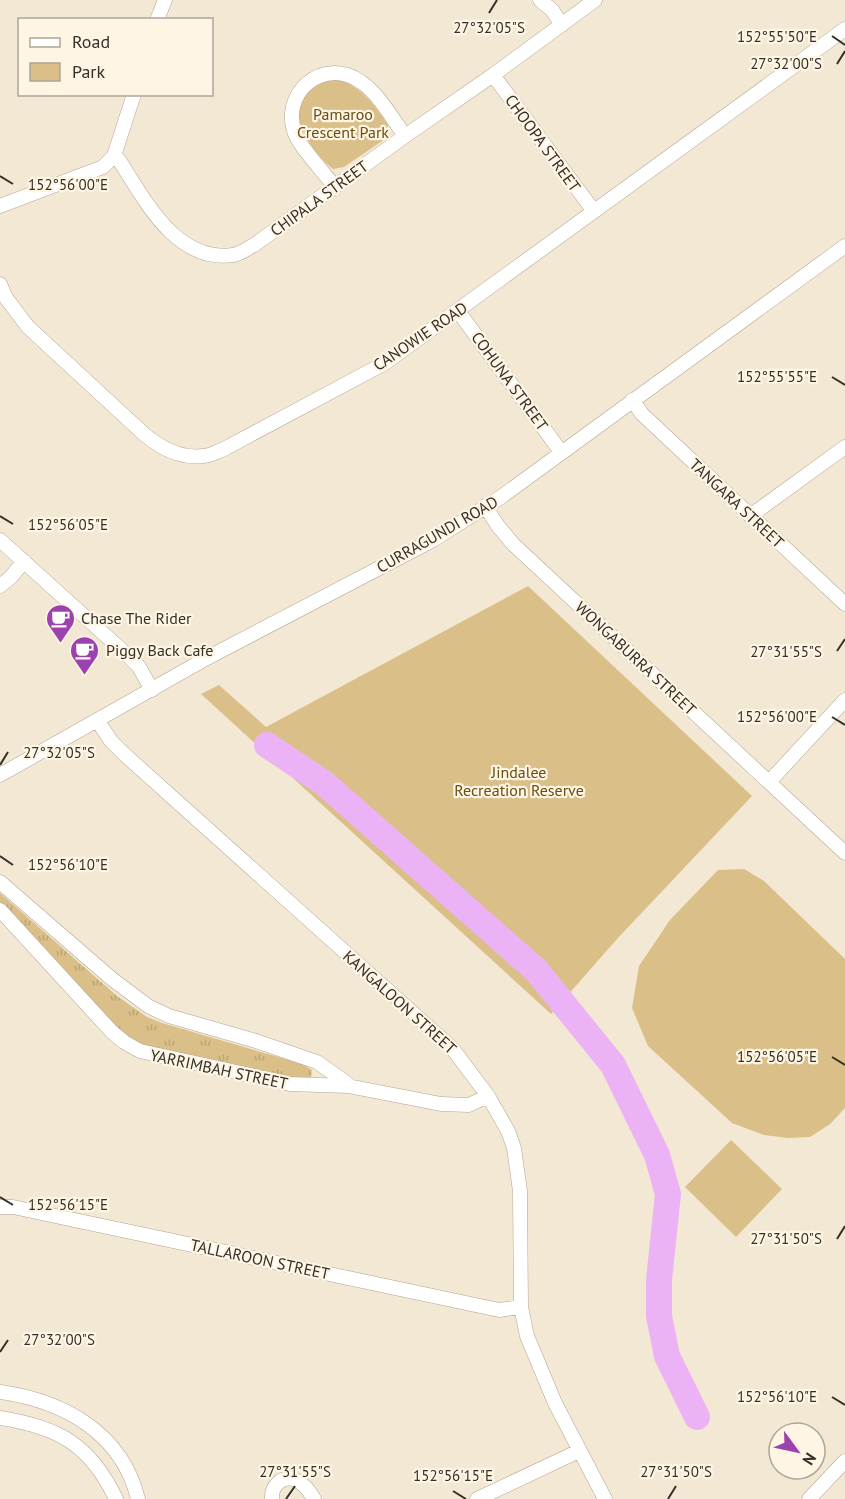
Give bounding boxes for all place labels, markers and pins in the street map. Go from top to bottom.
cafe icon: Chase The Rider [44,602,76,644]
place label: Chase The Rider [81,608,192,628]
cafe icon: Piggy Back Cafe [69,634,101,676]
place label: Piggy Back Cafe [106,640,213,660]

